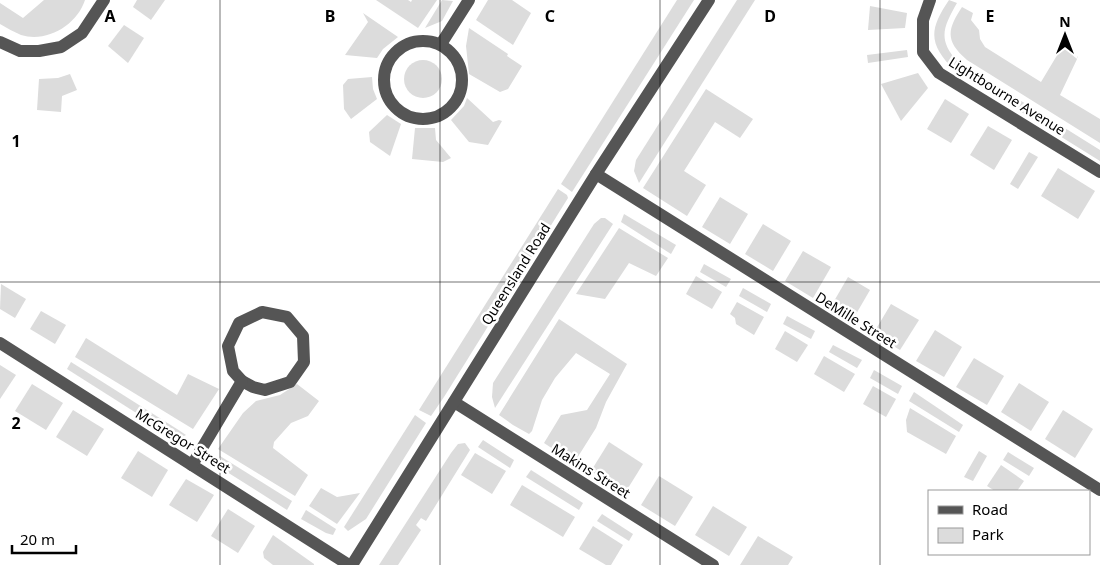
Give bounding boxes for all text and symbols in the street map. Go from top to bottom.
text: A [104,5,116,27]
text: B [325,5,335,27]
text: C [545,5,555,27]
text: D [764,5,776,27]
text: E [986,5,995,27]
north arrow [1040,10,1090,60]
text: N [1059,12,1071,31]
street label: Lightbourne Avenue [945,52,1069,139]
text: 1 [11,130,21,152]
street label: Queensland Road [477,219,555,328]
street label: DeMille Street [812,287,900,352]
street label: McGregor Street [132,404,234,477]
text: 2 [11,412,21,434]
street label: Makins Street [548,439,634,502]
legend [928,490,1090,555]
text: Road [972,499,1008,519]
scale bar [12,522,76,554]
text: Park [972,524,1004,544]
text: 20 m [20,529,55,549]

